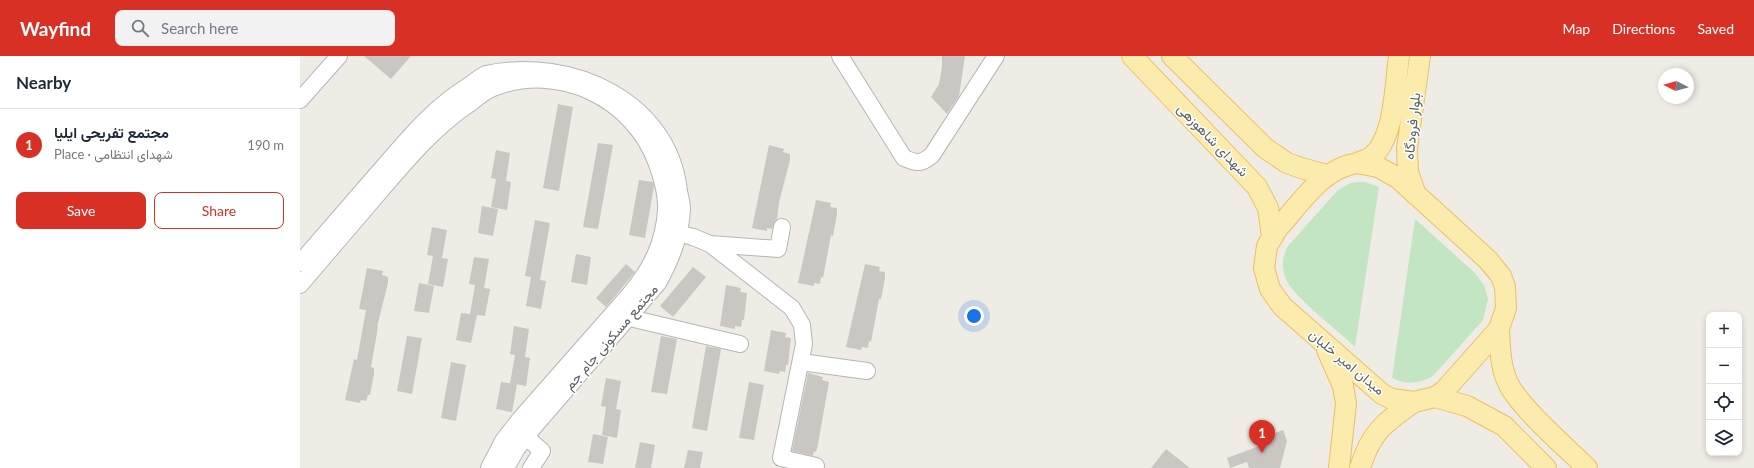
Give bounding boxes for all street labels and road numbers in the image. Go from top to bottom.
street label: بلوار فرودگاه [1400,92,1424,160]
street label: شهدای شاهوزهی [1173,99,1253,181]
street label: مجتمع مسکونی جام جم [560,280,663,395]
street label: میدان امیر خلبان [1305,325,1389,399]

